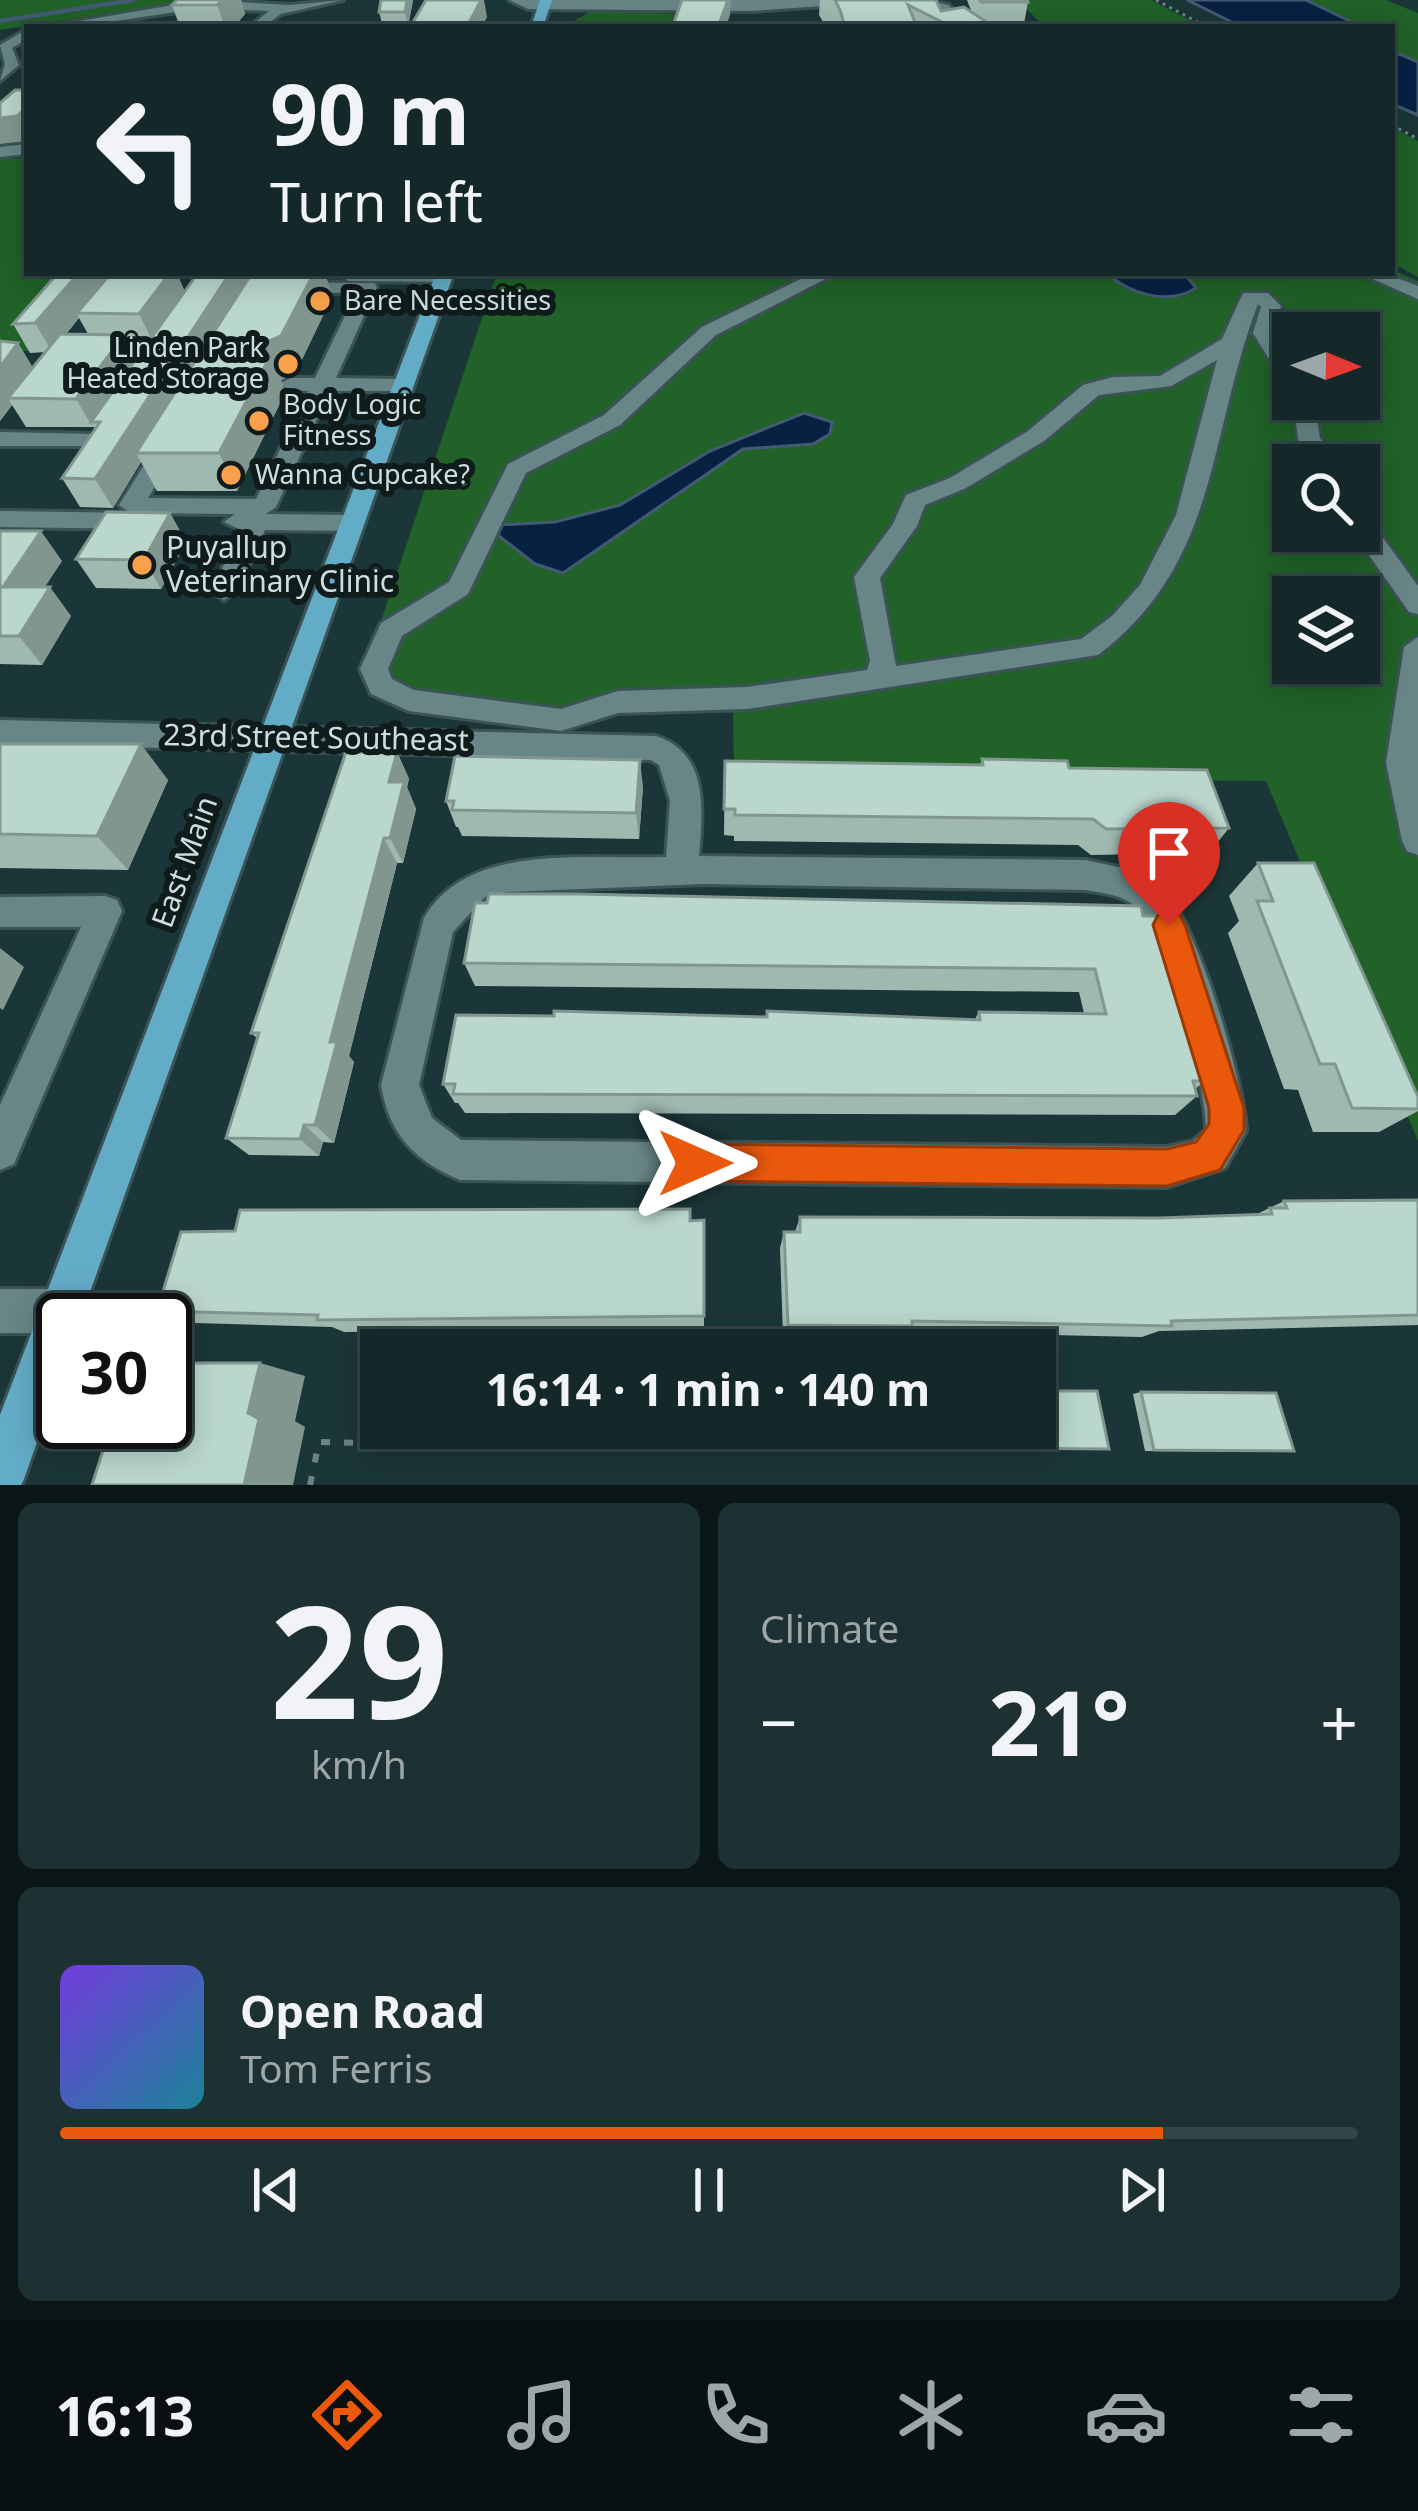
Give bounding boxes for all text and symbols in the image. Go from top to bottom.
text: 90 m [270,55,470,170]
icon: left [72,72,228,228]
text: Turn left [270,164,483,238]
place label: Bare Necessities [344,281,551,318]
marker: Bare Necessities [307,288,333,314]
north arrow [1272,312,1380,420]
map controls [1272,312,1380,684]
place label: Linden Park Heated Storage [67,328,265,396]
marker: Linden Park Heated Storage [275,351,301,377]
place label: Body Logic Fitness [283,385,421,453]
marker: Body Logic Fitness [246,408,272,434]
button: search [1272,444,1380,552]
place label: Wanna Cupcake? [255,455,470,492]
marker: Wanna Cupcake? [218,462,244,488]
place label: Puyallup Veterinary Clinic [166,526,394,601]
marker: Puyallup Veterinary Clinic [129,552,155,578]
button: layers [1272,576,1380,684]
street label: 23rd Street Southeast [163,713,469,760]
street label: East Main [141,790,226,933]
pin [1118,802,1220,925]
icon: arrive [1136,820,1202,886]
position arrow [632,1100,758,1226]
speed limit sign: 30 [36,1293,192,1449]
text: 16:14 · 1 min · 140 m [486,1358,930,1419]
text: 29 [270,1552,448,1765]
text: Climate [760,1601,899,1654]
text: 21° [988,1660,1130,1782]
text: − [760,1676,798,1766]
text: + [1320,1676,1358,1766]
text: km/h [311,1737,407,1790]
text: Open Road [240,1980,485,2041]
text: Tom Ferris [240,2041,432,2094]
icon: previous [243,2157,309,2223]
icon: pause [676,2157,742,2223]
icon: next [1109,2157,1175,2223]
icon: directions [305,2373,389,2457]
icon: music [500,2373,584,2457]
icon: phone [694,2373,778,2457]
icon: climate [889,2373,973,2457]
icon: car [1084,2373,1168,2457]
icon: filters [1279,2373,1363,2457]
text: 16:13 [55,2378,194,2452]

